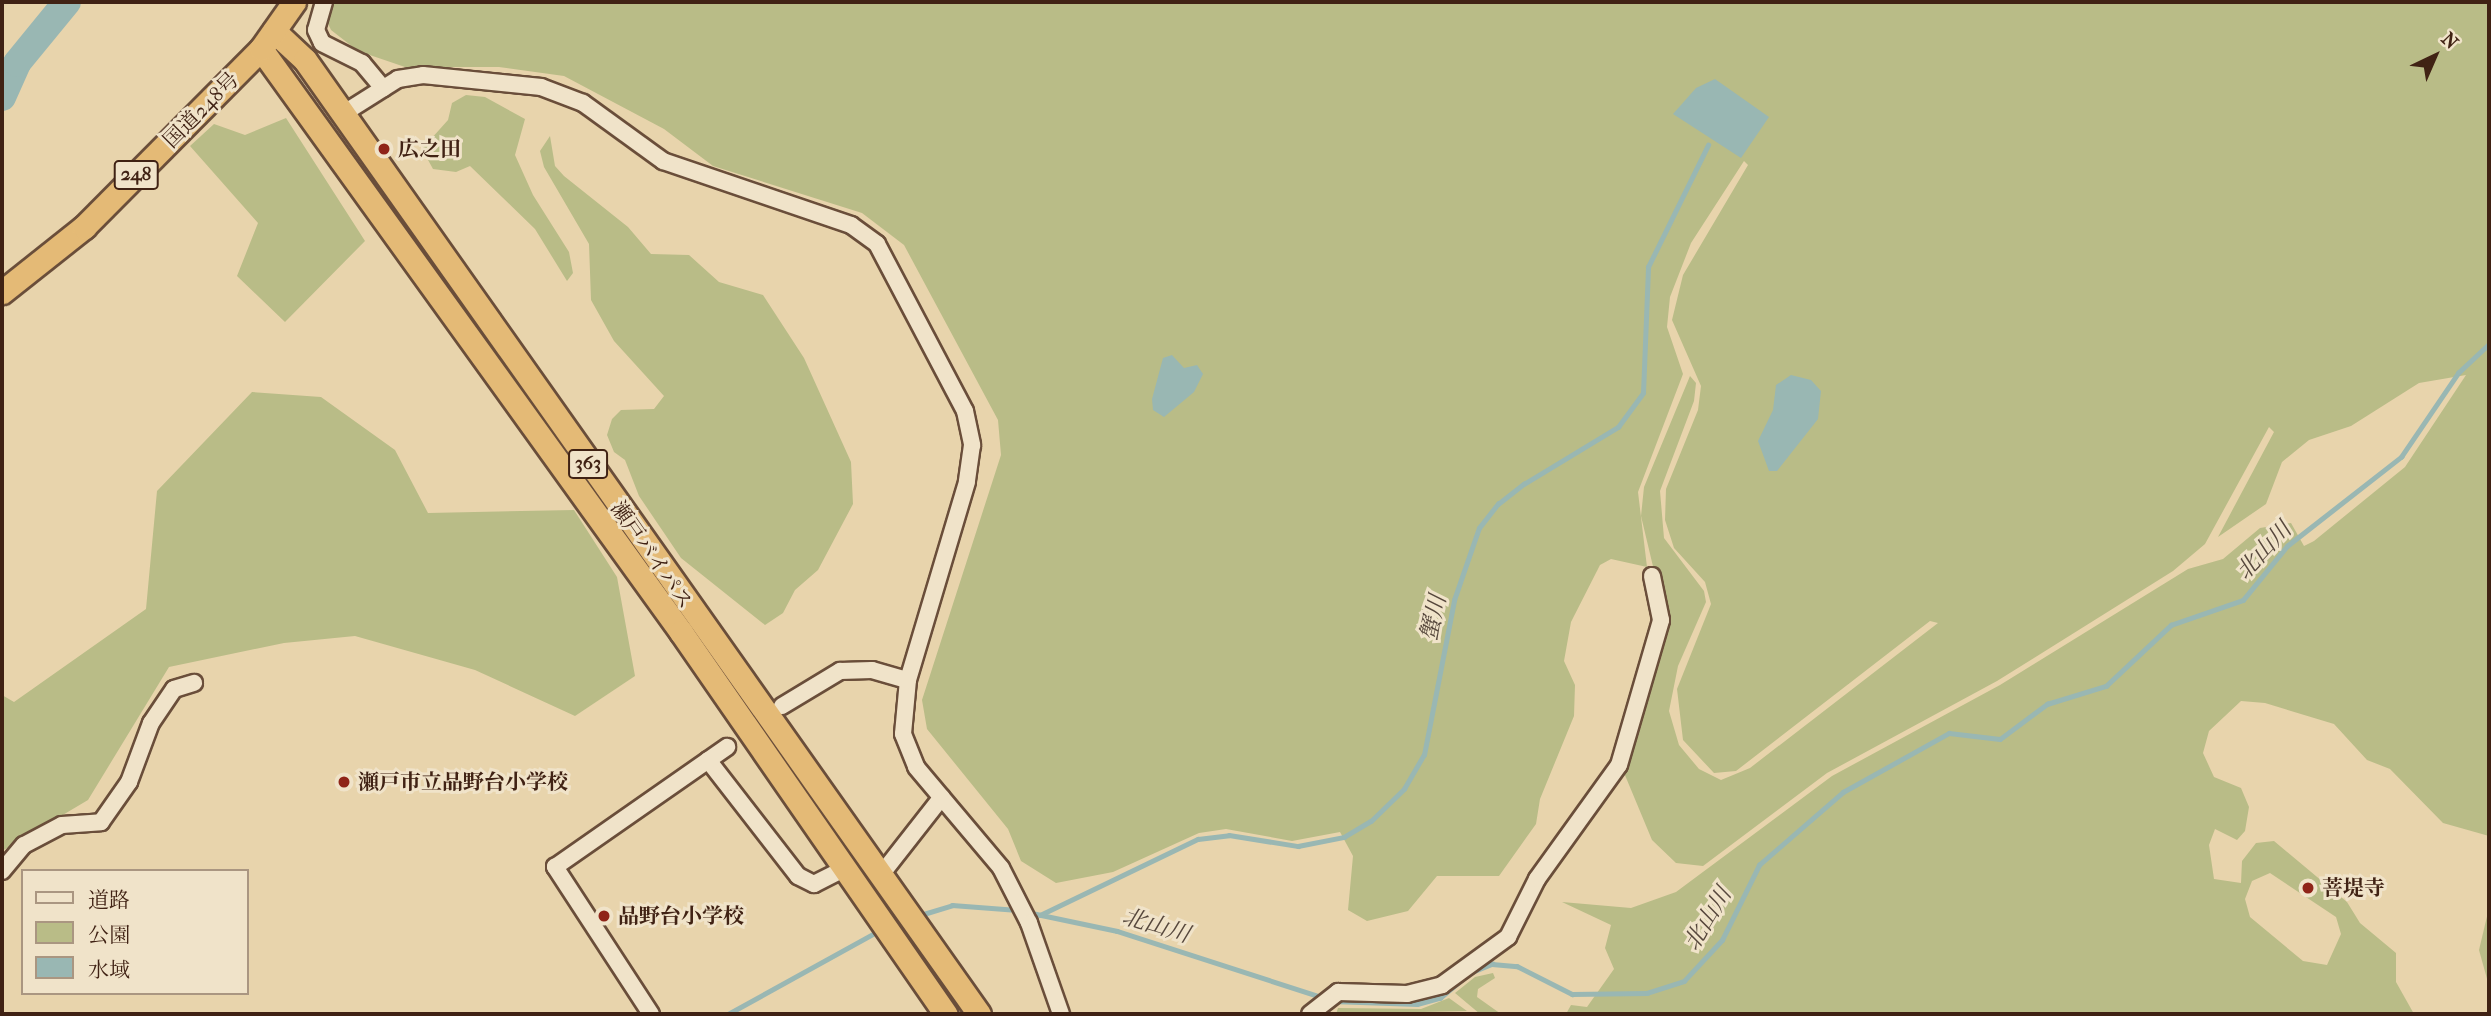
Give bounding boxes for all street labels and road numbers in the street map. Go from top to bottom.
street label: 国道248号 [158,67,244,153]
road number: 248 [113,160,159,190]
road number: 363 [567,449,609,480]
street label: 瀬戸バイパス [606,496,698,614]

